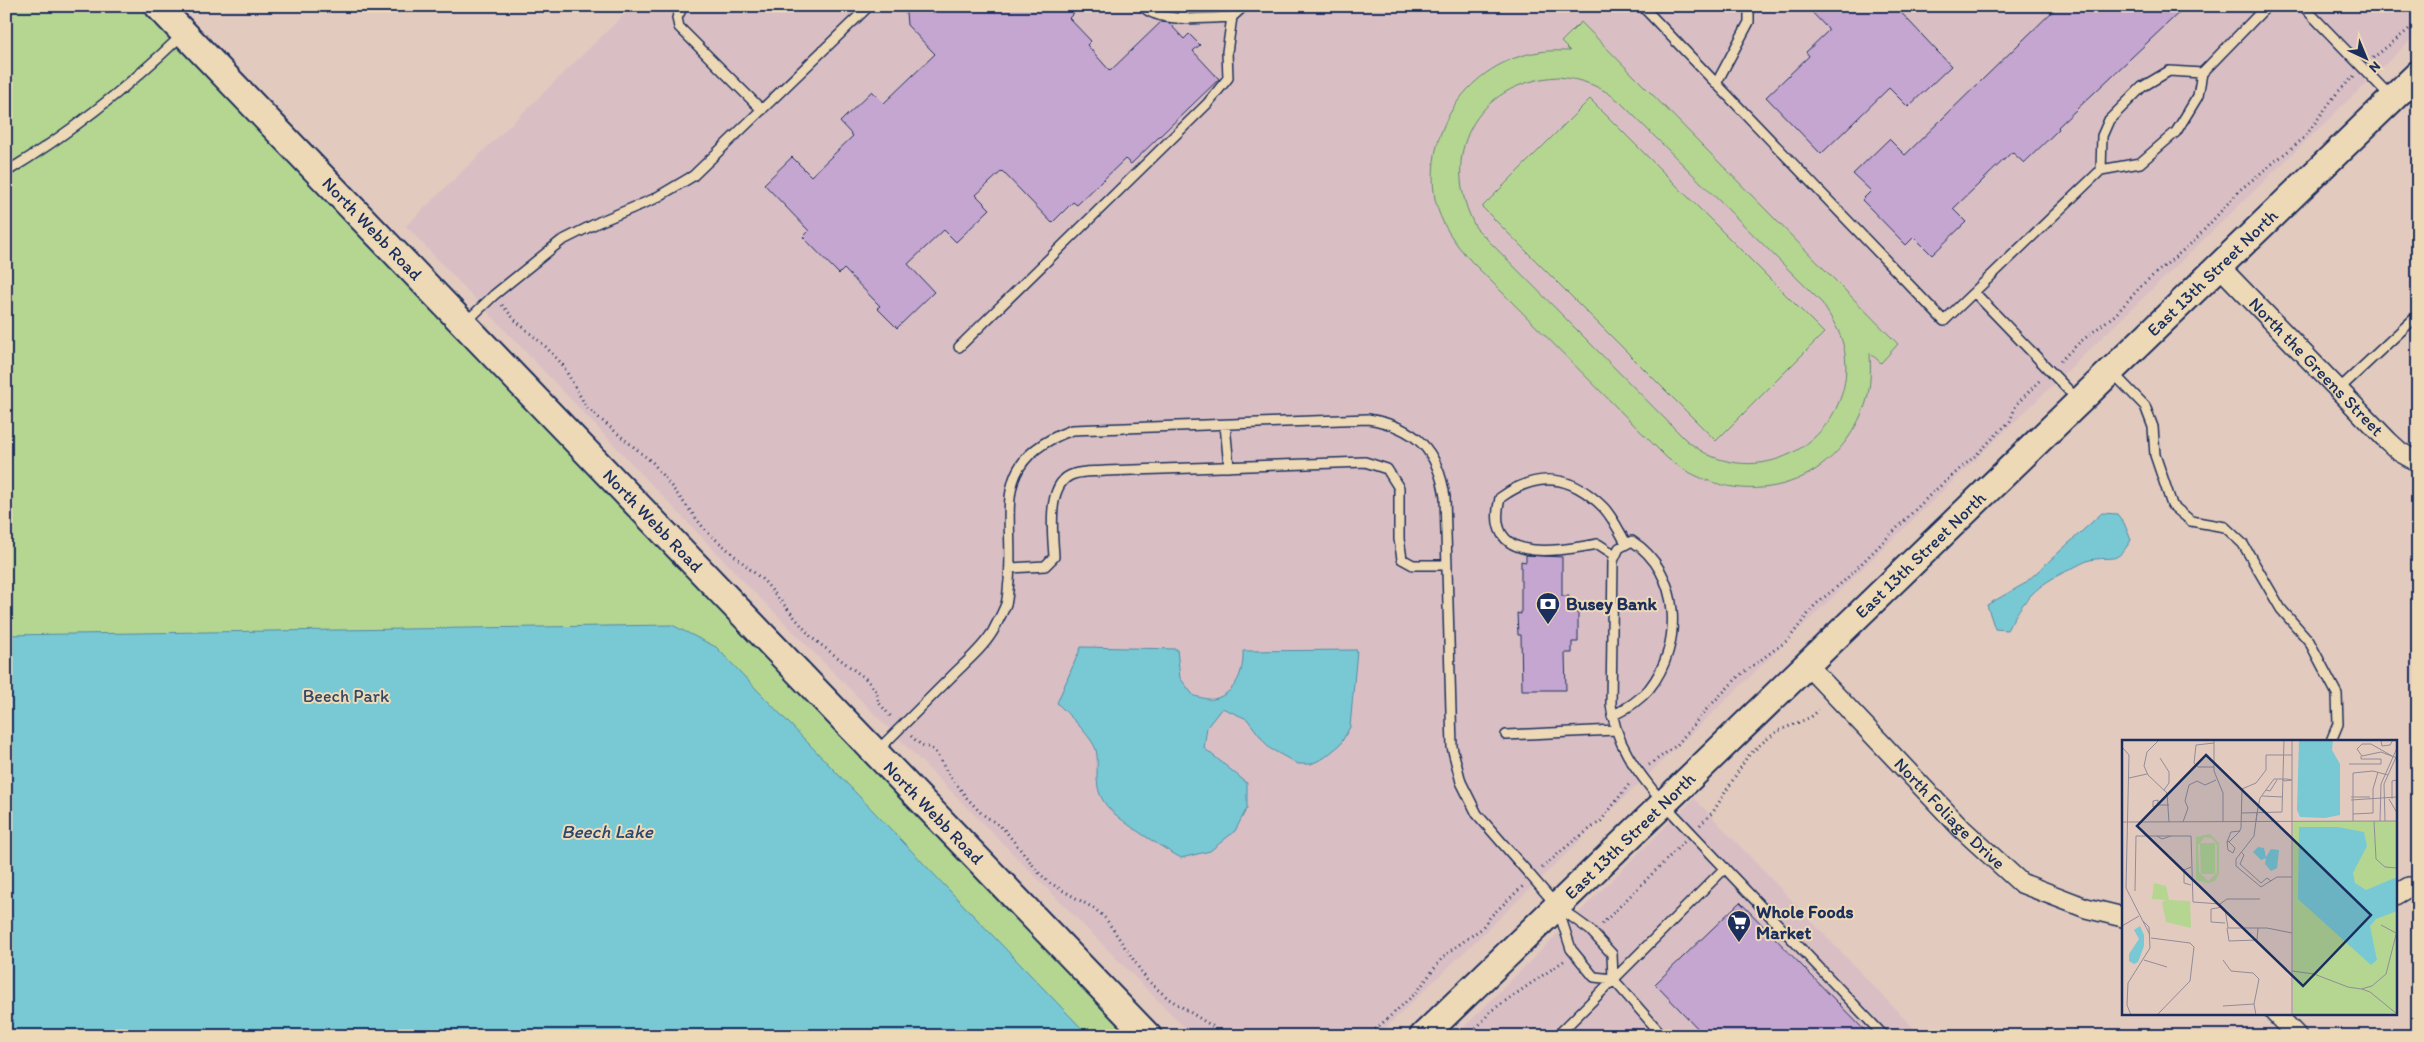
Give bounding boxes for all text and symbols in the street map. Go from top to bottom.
north arrow [2342,32,2392,82]
text: N [2365,58,2384,76]
street label: North Webb Road [317,172,427,285]
street label: East 13th Street North [2142,204,2283,341]
street label: North the Greens Street [2244,293,2388,441]
street label: North Webb Road [598,464,708,577]
street label: East 13th Street North [1851,487,1991,623]
bank icon: Busey Bank [1535,591,1561,625]
place label: Busey Bank [1566,593,1658,615]
park label: Beech Park [303,685,390,707]
inset map [2122,740,2396,1014]
street label: North Foliage Drive [1889,753,2010,874]
street label: North Webb Road [879,756,988,869]
street label: East 13th Street North [1560,767,1700,904]
water label: Beech Lake [561,820,654,843]
place label: Whole Foods Market [1756,901,1853,944]
supermarket icon: Whole Foods Market [1726,909,1752,943]

